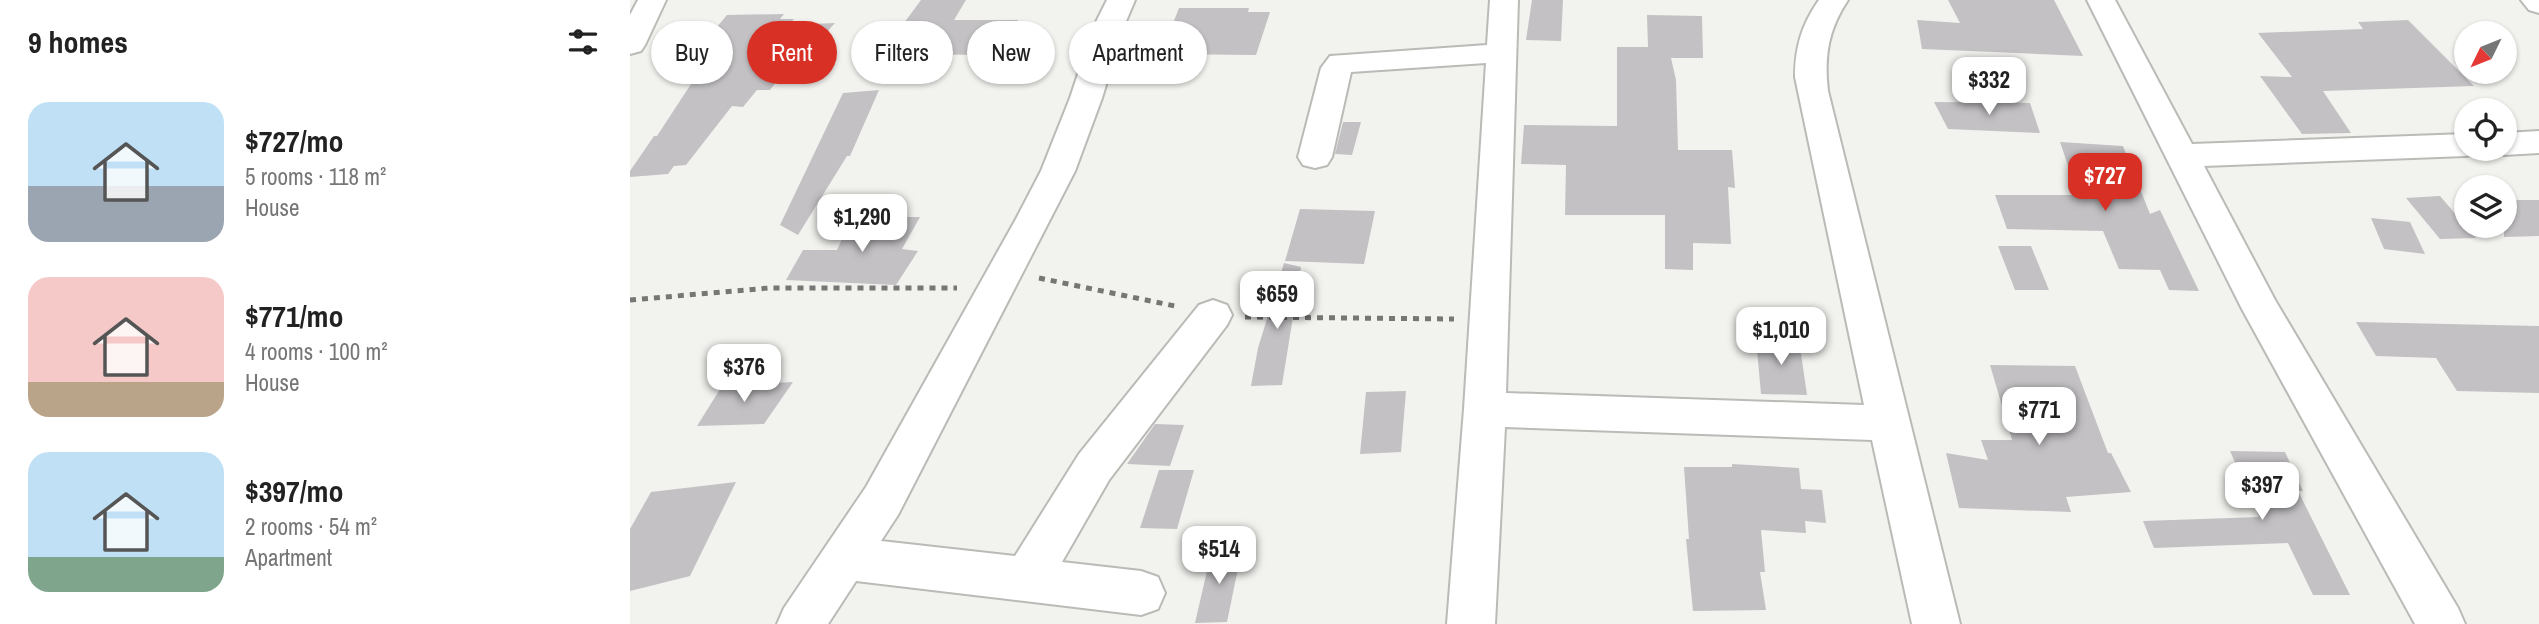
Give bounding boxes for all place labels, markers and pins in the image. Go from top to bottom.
pin: $332 [1948,58,2030,117]
pin: $727 [2064,154,2146,213]
pin: $1,290 [805,194,919,254]
pin: $659 [1236,272,1318,331]
pin: $1,010 [1724,308,1838,367]
pin: $376 [703,344,785,404]
pin: $771 [1998,388,2080,447]
pin: $397 [2221,462,2303,522]
pin: $514 [1178,526,1260,586]

